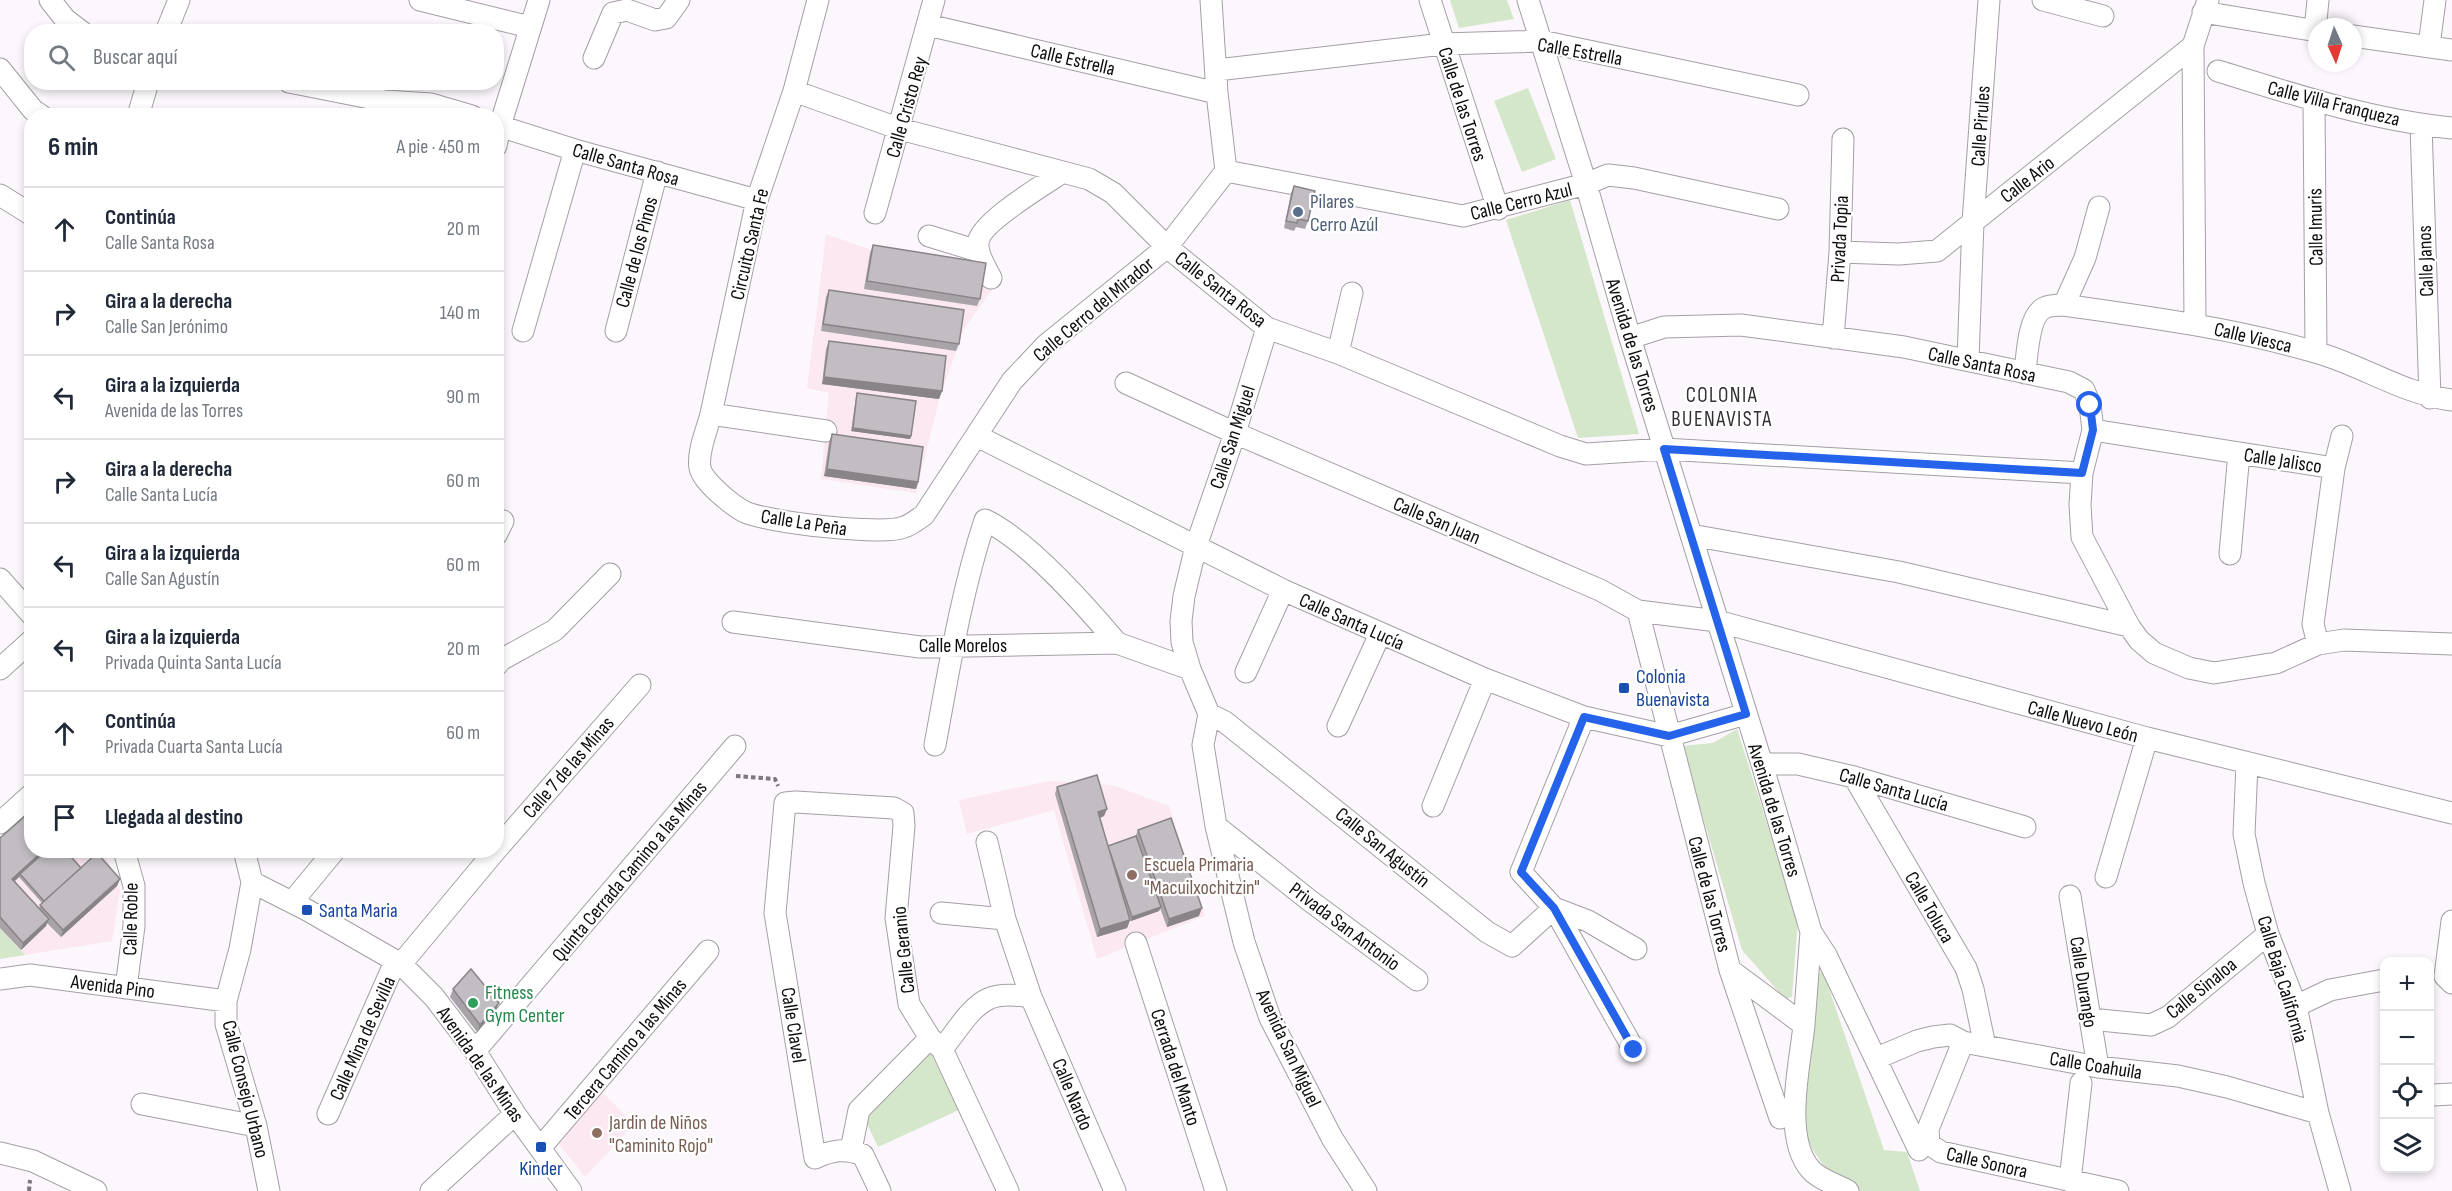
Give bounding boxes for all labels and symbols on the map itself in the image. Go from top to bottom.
north arrow [2308,18,2362,72]
street label: Calle Estrella [1535,33,1624,71]
street label: Calle Estrella [1028,39,1117,81]
street label: Calle de las Torres [1432,44,1492,164]
street label: Calle Cristo Rey [881,54,933,161]
street label: Calle Villa Franqueza [2265,76,2402,132]
street label: Calle Pirules [1966,85,1996,167]
street label: Calle Santa Rosa [570,138,682,192]
street label: Calle Ario [1996,151,2060,208]
street label: Calle Cerro Azul [1468,178,1575,226]
street label: Circuito Santa Fe [726,186,774,302]
street label: Calle Imuris [2303,188,2329,266]
place label: Pilares Cerro Azúl [1310,190,1378,237]
street label: Calle de los Pinos [611,194,663,310]
street label: Privada Topia [1826,195,1854,283]
marker: Pilares Cerro Azúl [1291,205,1305,219]
street label: Calle Janos [2413,225,2439,297]
street label: Calle Santa Rosa [1170,247,1271,333]
street label: Calle Cerro del Mirador [1028,252,1159,367]
street label: Avenida de las Torres [1600,275,1664,415]
street label: Calle Viesca [2212,317,2294,359]
street label: Calle Santa Rosa [1926,342,2038,388]
street label: Calle San Miguel [1205,383,1261,492]
district label: COLONIA BUENAVISTA [1671,383,1773,432]
route start [2076,391,2102,417]
street label: Calle Jalisco [2242,443,2324,479]
street label: Calle San Juan [1389,492,1484,550]
street label: Calle La Peña [759,504,849,542]
street label: Calle Santa Lucía [1295,588,1408,656]
street label: Calle Morelos [919,634,1007,658]
place label: Colonia Buenavista [1636,665,1710,712]
marker: Colonia Buenavista [1617,681,1631,695]
street label: Calle Nuevo León [2025,696,2141,748]
street label: Calle 7 de las Minas [518,712,620,824]
street label: Avenida de las Torres [1742,740,1806,880]
street label: Calle Santa Lucía [1836,763,1951,817]
street label: Quinta Cerrada Camino a las Minas [547,776,712,967]
street label: Calle San Agustín [1330,802,1434,893]
street label: Calle de las Torres [1682,834,1736,955]
place label: Escuela Primaria "Macuilxochitzin" [1144,853,1260,900]
marker: Escuela Primaria "Macuilxochitzin" [1125,868,1139,882]
street label: Calle Toluca [1899,868,1959,947]
street label: Privada San Antonio [1284,877,1405,976]
street label: Calle Roble [118,882,144,956]
place label: Santa Maria [319,899,398,923]
marker: Santa Maria [300,903,314,917]
street label: Calle Geranio [887,905,921,995]
street label: Calle Baja California [2251,913,2313,1045]
street label: Calle Durango [2064,935,2102,1029]
street label: Calle Sinaloa [2161,953,2242,1025]
street label: Avenida Pino [69,970,156,1004]
street label: Calle Mina de Sevilla [325,973,401,1104]
street label: Tercera Camino a las Minas [559,974,692,1125]
place label: Fitness Gym Center [485,981,565,1028]
street label: Avenida San Miguel [1250,985,1326,1111]
street label: Calle Clavel [775,986,811,1065]
marker: Fitness Gym Center [466,996,480,1010]
street label: Avenida de las Minas [431,1001,529,1127]
street label: Cerrada del Manto [1145,1006,1205,1129]
street label: Calle Consejo Urbano [216,1018,274,1160]
route end [1620,1036,1646,1062]
street label: Calle Coahuila [2048,1047,2144,1085]
street label: Calle Nardo [1046,1055,1098,1134]
place label: Jardin de Niños "Caminito Rojo" [608,1111,713,1158]
marker: Jardin de Niños "Caminito Rojo" [590,1126,604,1140]
marker: Kinder [534,1140,548,1154]
street label: Calle Sonora [1944,1142,2030,1184]
place label: Kinder [519,1157,563,1181]

